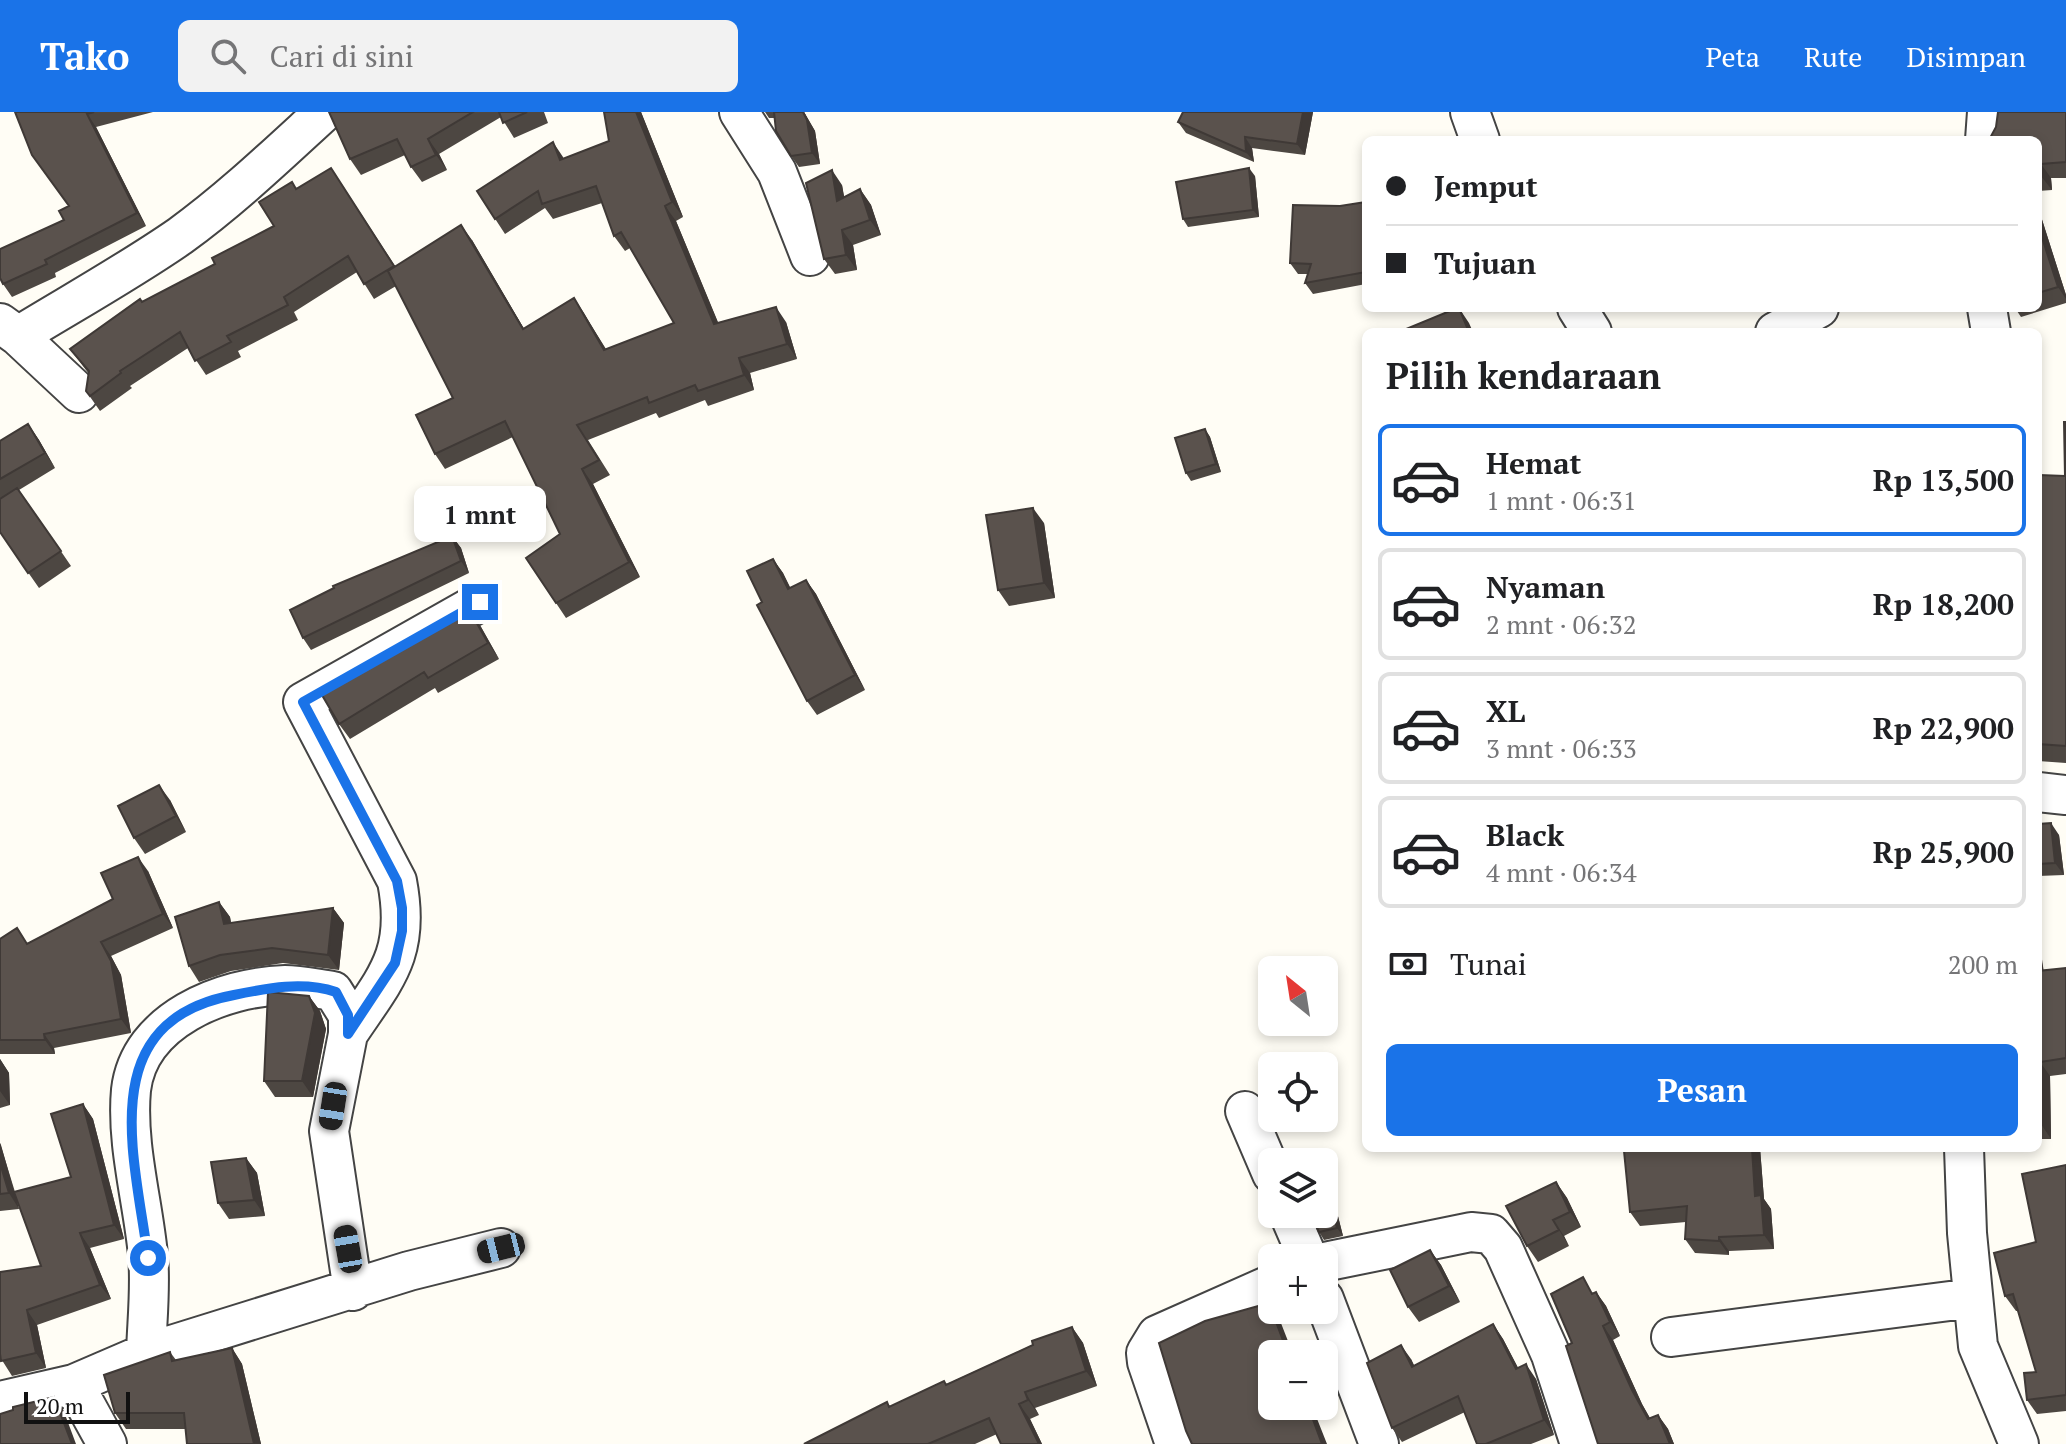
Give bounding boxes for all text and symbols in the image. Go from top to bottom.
search box [178,20,738,92]
text: Tako [40,31,130,81]
icon: search [206,34,250,78]
text: Cari di sini [270,36,414,76]
text: Peta [1706,38,1760,75]
text: Rute [1804,38,1862,75]
text: Disimpan [1906,38,2026,75]
text: Jemput [1434,166,1538,206]
text: Tujuan [1434,243,1536,283]
text: Pilih kendaraan [1386,352,1661,399]
text: Hemat [1486,443,1582,483]
icon: car [1390,444,1462,516]
text: Rp 13,500 [1873,460,2014,500]
text: 1 mnt · 06:31 [1486,483,1637,517]
callout: 1 mnt [414,486,546,542]
text: 1 mnt [444,497,516,531]
text: Nyaman [1486,567,1605,607]
icon: car [1390,568,1462,640]
route end [462,584,498,620]
text: Rp 18,200 [1873,584,2014,624]
text: 2 mnt · 06:32 [1486,607,1637,641]
text: XL [1486,691,1525,731]
icon: car [1390,692,1462,764]
text: Rp 22,900 [1873,708,2014,748]
text: 3 mnt · 06:33 [1486,731,1637,765]
text: Black [1486,815,1564,855]
icon: car [1390,816,1462,888]
text: Rp 25,900 [1873,832,2014,872]
text: 4 mnt · 06:34 [1486,855,1637,889]
icon: cash [1386,942,1430,986]
text: Tunai [1450,944,1527,984]
text: 200 m [1948,947,2018,981]
north arrow [1258,956,1338,1036]
map controls [1258,956,1338,1420]
button: Pesan [1386,1044,2018,1136]
button: locate [1258,1052,1338,1132]
car [317,1080,349,1132]
button: layers [1258,1148,1338,1228]
car [332,1223,364,1275]
car [475,1231,527,1265]
route start [130,1240,166,1276]
button: + [1258,1244,1338,1324]
button: − [1258,1340,1338,1420]
scale bar [24,1388,130,1424]
text: 20 m [36,1391,84,1420]

